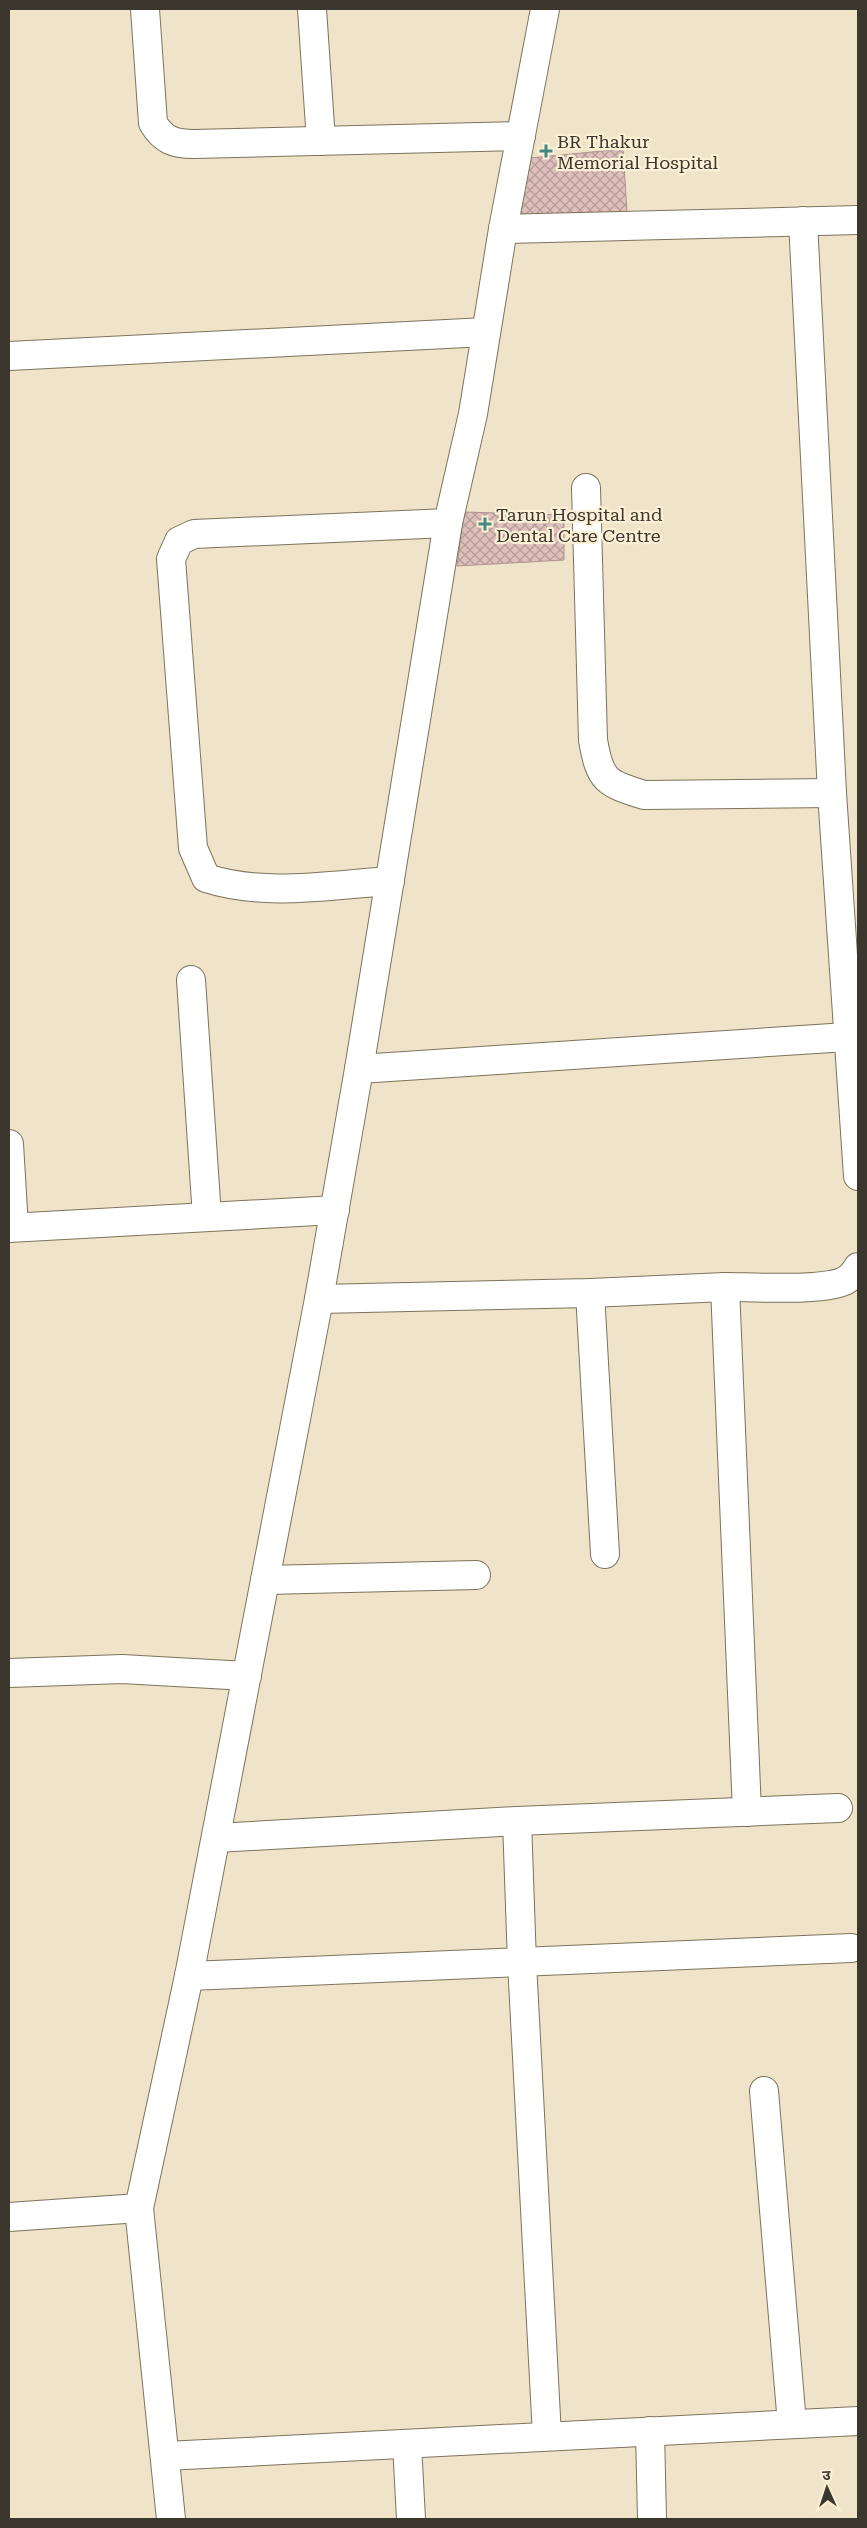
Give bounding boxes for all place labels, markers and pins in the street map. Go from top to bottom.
place label: BR Thakur Memorial Hospital [557,131,719,173]
marker: BR Thakur Memorial Hospital [539,144,553,158]
place label: Tarun Hospital and Dental Care Centre [496,504,663,546]
marker: Tarun Hospital and Dental Care Centre [478,517,492,531]

